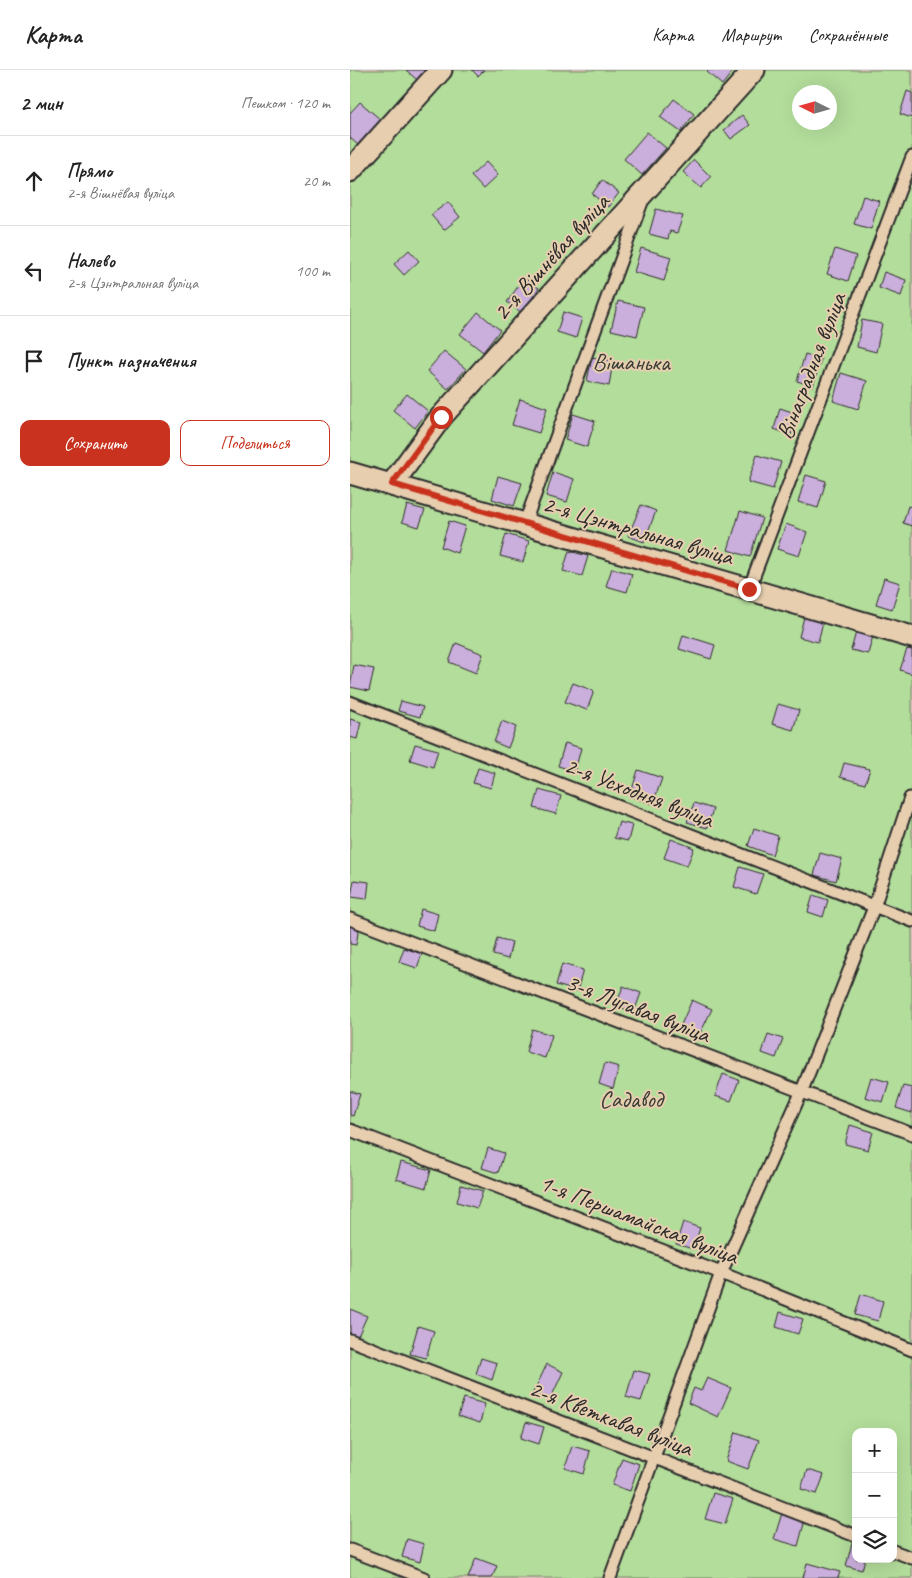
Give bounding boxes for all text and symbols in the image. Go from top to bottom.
text: Карта [25,20,82,50]
text: Карта [652,24,693,46]
text: Маршрут [721,24,781,46]
text: Сохранённые [809,24,887,46]
north arrow [792,85,837,130]
text: 2 мин [20,90,63,116]
text: Пешком · 120 m [241,93,330,113]
text: Прямо [67,159,112,183]
icon: ahead [20,167,48,195]
text: 20 m [303,171,330,191]
text: 2-я Вішнёвая вуліца [67,183,174,203]
street label: 2-я Вішнёвая вуліца [486,186,617,327]
text: Налево [67,249,115,273]
icon: left [20,257,48,285]
text: 100 m [296,261,330,281]
text: 2-я Цэнтральная вуліца [67,273,198,293]
street label: Вінаградная вуліца [769,287,853,443]
icon: arrive [20,347,48,375]
park label: Вішанька [592,347,671,377]
text: Пункт назначения [67,349,196,373]
route start [430,406,453,429]
button: Сохранить [20,420,170,466]
button: Поделиться [180,420,330,466]
street label: 2-я Цэнтральная вуліца [539,488,738,572]
route end [738,578,761,601]
street label: 2-я Усходняя вуліца [560,750,719,835]
street label: 3-я Лугавая вуліца [562,967,716,1050]
park label: Садавод [599,1084,666,1114]
street label: 1-я Першамайская вуліца [535,1167,744,1271]
street label: 2-я Кветкавая вуліца [525,1373,698,1463]
map controls [852,1428,897,1563]
button: + [852,1428,897,1473]
button: − [852,1473,897,1518]
button: layers [852,1518,897,1563]

